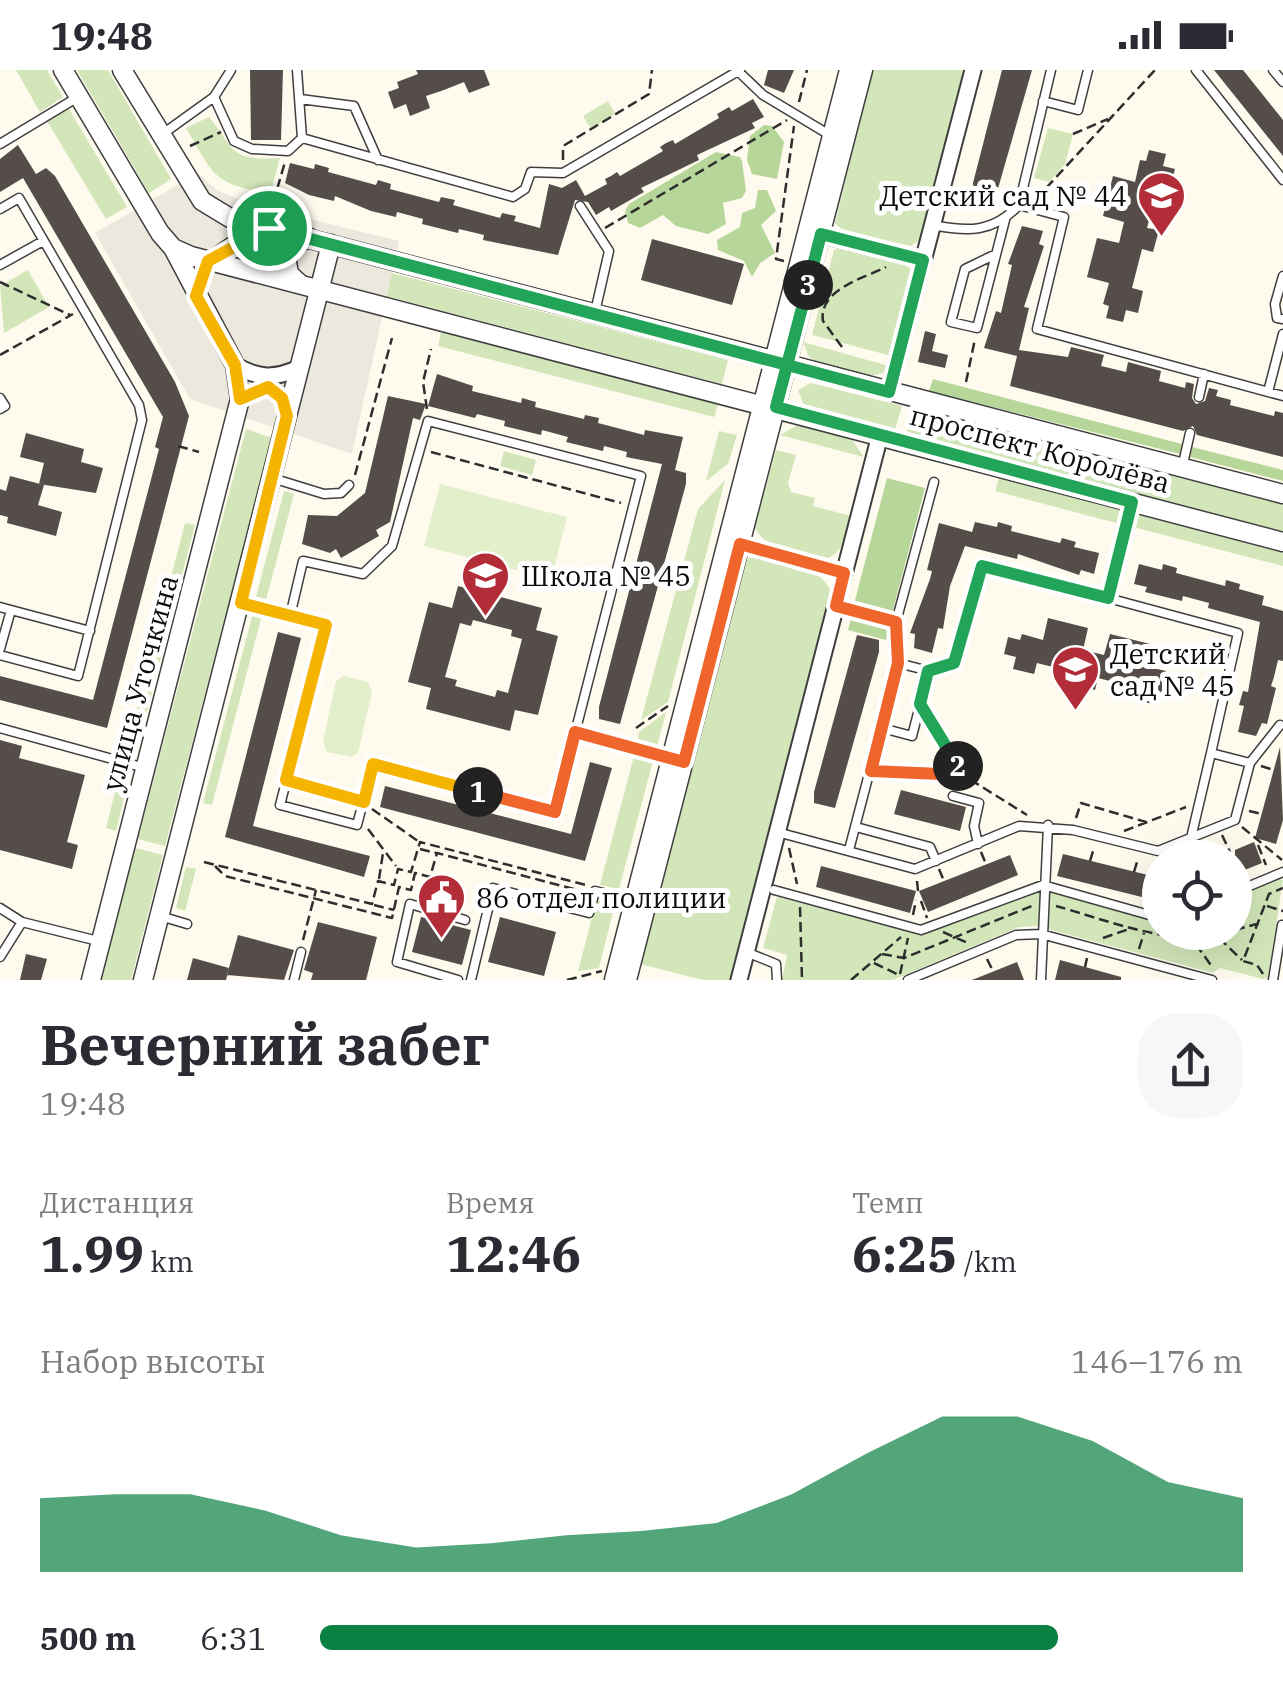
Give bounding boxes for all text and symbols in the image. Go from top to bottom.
text: 19:48 [50,11,153,60]
school or university icon: Детский сад № 44 [1136,170,1188,238]
place label: Детский сад № 44 [879,177,1127,214]
pin [227,186,312,271]
icon: arrive [242,201,297,256]
pin: 3 [783,260,833,310]
text: 3 [800,266,816,303]
street label: проспект Королёва [906,396,1174,501]
school or university icon: Школа № 45 [460,550,512,618]
place label: Школа № 45 [521,557,691,594]
street label: улица Уточкина [93,571,186,795]
place label: Детский сад № 45 [1110,635,1235,704]
school or university icon: Детский сад № 45 [1049,644,1101,712]
pin: 2 [933,741,983,791]
text: 2 [950,747,966,784]
pin: 1 [453,767,503,817]
text: 1 [470,773,486,810]
map controls [1142,840,1252,950]
button: locate [1142,840,1252,950]
public building icon: 86 отдел полиции [415,872,467,940]
place label: 86 отдел полиции [476,879,726,916]
text: Вечерний забег [40,1009,490,1080]
button: share [1138,1013,1243,1118]
text: 19:48 [40,1082,126,1124]
text: Дистанция [40,1184,194,1221]
text: Время [446,1184,535,1221]
text: Темп [852,1184,924,1221]
text: 1.99 [40,1221,144,1286]
text: 12:46 [446,1221,581,1286]
text: 6:25 [852,1221,957,1286]
text: km [144,1243,194,1280]
text: /km [957,1243,1017,1280]
text: Набор высоты [40,1340,266,1382]
text: 146–176 m [1071,1340,1243,1382]
text: 500 m [40,1617,136,1659]
text: 6:31 [200,1617,267,1659]

